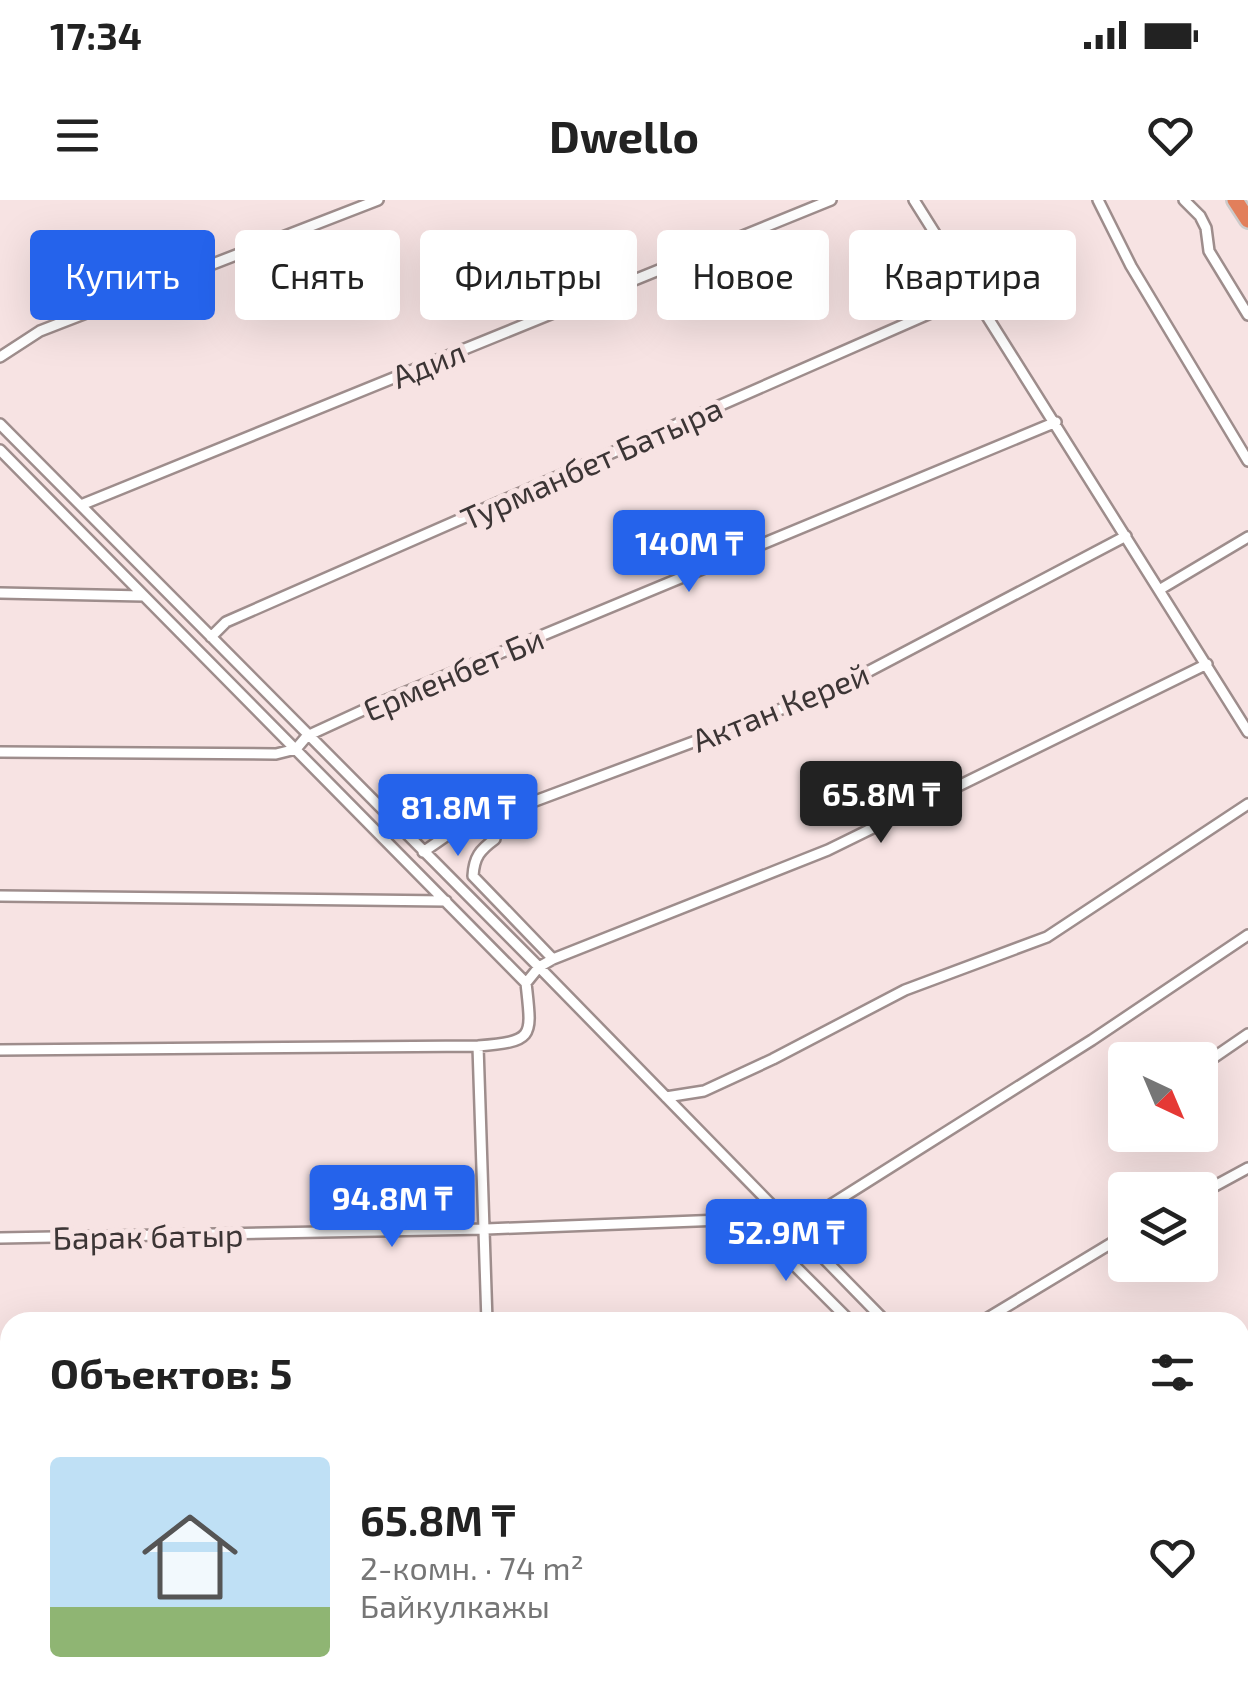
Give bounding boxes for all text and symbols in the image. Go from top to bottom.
text: 17:34 [50,12,142,58]
icon: menu [50,108,105,163]
text: Dwello [549,108,699,162]
icon: heart [1143,108,1198,163]
chip: Купить [30,230,215,320]
chip: Снять [235,230,400,320]
chip: Фильтры [420,230,637,320]
chip: Новое [657,230,829,320]
chip: Квартира [849,230,1076,320]
street label: Адил [386,331,470,395]
street label: Турманбет Батыра [454,387,728,538]
pin: 140M ₸ [608,510,770,595]
text: 140M ₸ [635,523,743,561]
street label: Ерменбет Би [357,618,549,728]
street label: Актан Керей [686,653,874,759]
pin: 65.8M ₸ [789,761,973,846]
pin: 81.8M ₸ [366,774,550,859]
text: 65.8M ₸ [822,774,940,812]
text: 81.8M ₸ [400,787,516,825]
north arrow [1108,1042,1218,1152]
map controls [1108,1042,1218,1282]
pin: 94.8M ₸ [300,1165,484,1250]
button: layers [1108,1172,1218,1282]
text: 94.8M ₸ [332,1178,452,1216]
pin: 52.9M ₸ [694,1199,878,1284]
text: 52.9M ₸ [728,1212,844,1250]
street label: Барак батыр [52,1214,244,1256]
icon: filters [1145,1345,1200,1400]
text: Объектов: 5 [50,1347,292,1397]
text: 65.8M ₸ [360,1494,515,1544]
icon: home [130,1497,250,1617]
icon: heart [1145,1530,1200,1585]
text: 2-комн. · 74 m² [360,1548,584,1586]
text: Байкулкажы [360,1586,550,1624]

